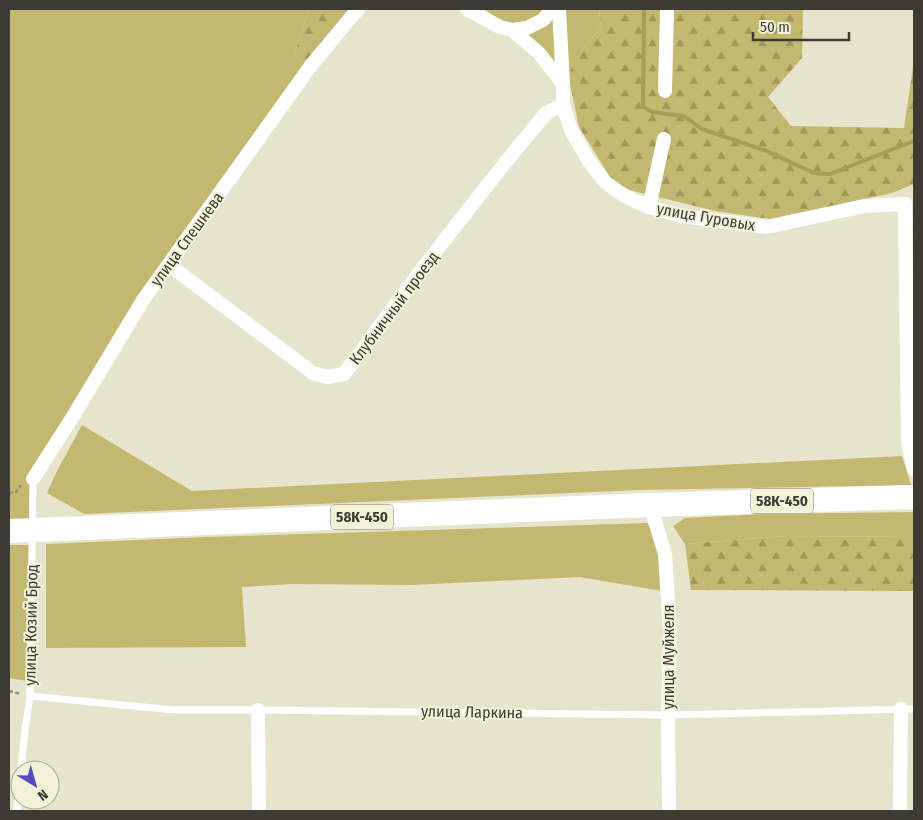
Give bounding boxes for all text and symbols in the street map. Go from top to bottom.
scale bar [753,10,849,42]
text: 50 m [760,18,790,36]
street label: улица Спешнева [146,188,228,290]
street label: улица Гуровых [655,199,757,235]
street label: Клубничный проезд [345,248,443,368]
road number: 58К-450 [751,488,813,514]
road number: 58К-450 [331,504,393,530]
street label: улица Козий Брод [20,564,42,686]
street label: улица Муйжеля [659,605,678,709]
street label: улица Ларкина [421,702,523,722]
north arrow [10,760,60,810]
text: N [34,786,51,804]

